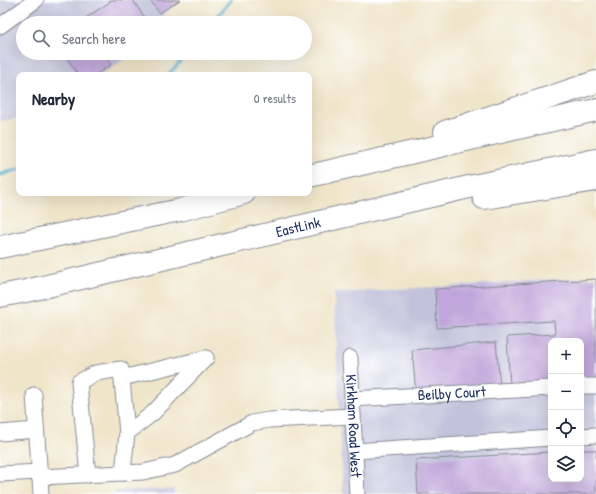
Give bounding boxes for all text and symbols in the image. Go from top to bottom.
search box [16,16,312,60]
icon: search [30,27,52,49]
text: Search here [62,28,126,49]
text: Nearby [32,87,75,110]
text: 0 results [254,89,296,107]
street label: EastLink [273,211,323,242]
map controls [548,338,584,482]
button: + [548,338,584,374]
street label: Kirkham Road West [341,374,367,479]
button: − [548,374,584,410]
street label: Beilby Court [417,381,487,405]
button: locate [548,410,584,446]
button: layers [548,446,584,482]

